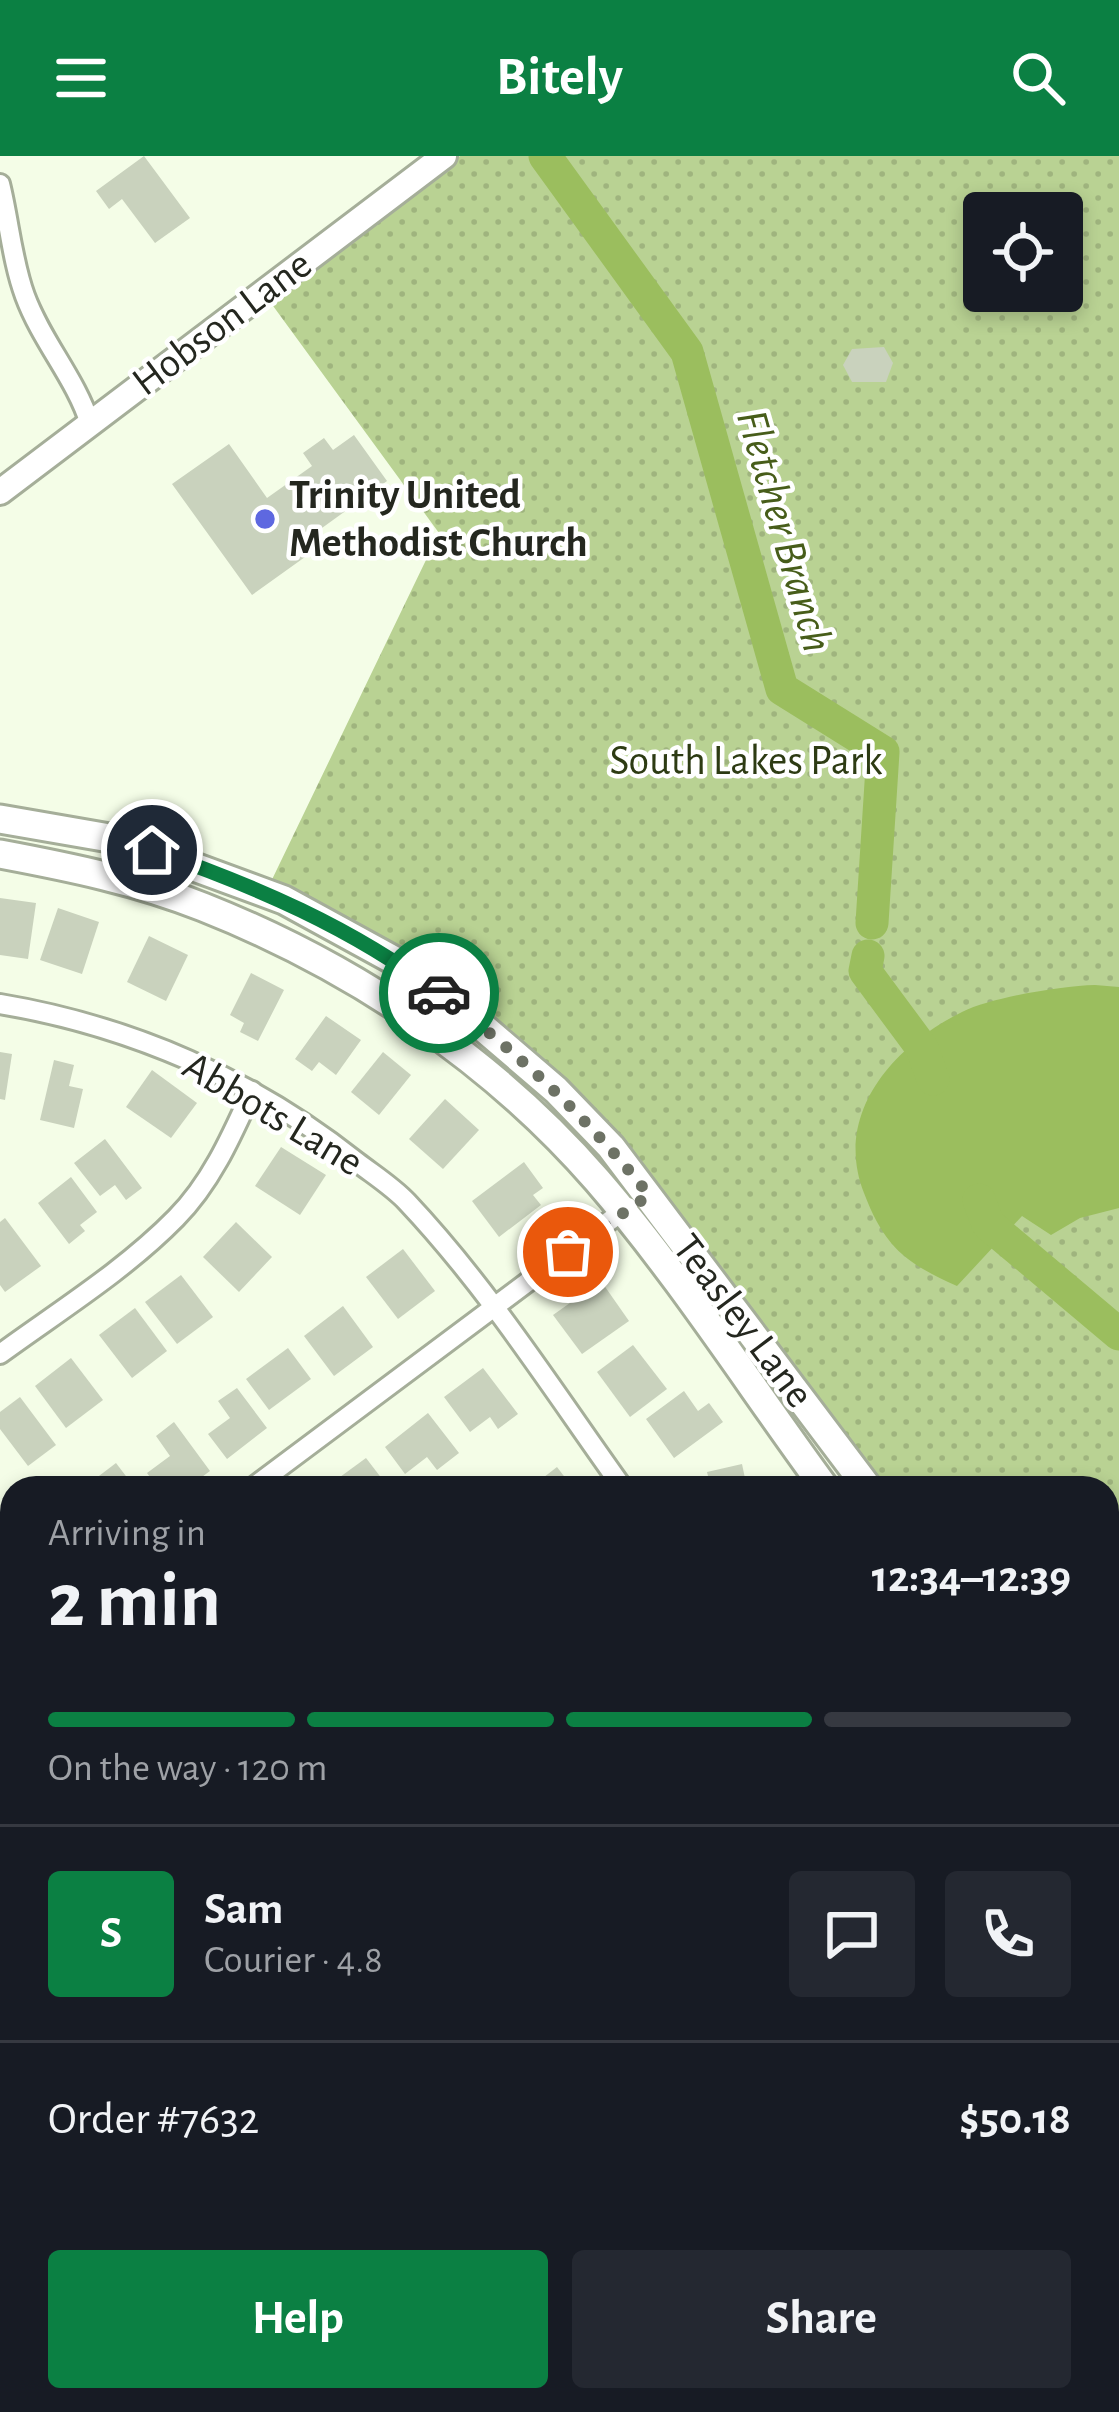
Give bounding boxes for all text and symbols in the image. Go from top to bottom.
icon: menu [48,45,114,111]
icon: search [1005,45,1071,111]
text: Bitely [496,51,623,105]
map controls [963,192,1083,312]
button: locate [963,192,1083,312]
street label: Hobson Lane [125,242,319,404]
water label: Fletcher Branch [728,405,840,657]
place label: Trinity United Methodist Church [289,474,588,564]
marker: Trinity United Methodist Church [252,506,278,532]
park label: South Lakes Park [610,740,882,782]
pin [101,799,203,901]
icon: home [119,817,185,883]
courier [379,933,499,1053]
icon: car [406,960,472,1026]
street label: Abbots Lane [176,1044,370,1184]
pin [517,1201,619,1303]
icon: bag [535,1219,601,1285]
street label: Teasley Lane [665,1227,821,1415]
text: Arriving in [48,1514,206,1553]
text: 12:34–12:39 [872,1555,1071,1600]
text: 2 min [48,1563,221,1641]
text: On the way · 120 m [48,1749,327,1788]
button: chat [789,1871,915,1997]
button: phone [945,1871,1071,1997]
text: Sam [204,1887,283,1932]
text: S [100,1911,122,1956]
text: Courier · 4.8 [204,1941,383,1980]
text: Order #7632 [48,2097,259,2142]
text: $50.18 [959,2097,1071,2142]
button: Help [48,2250,548,2388]
button: Share [572,2250,1071,2388]

